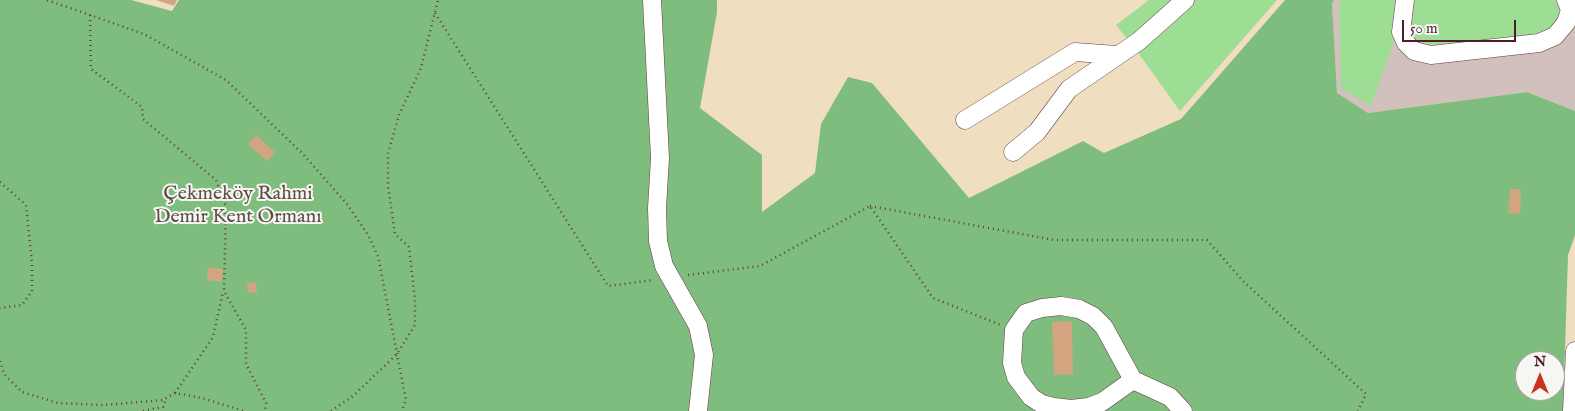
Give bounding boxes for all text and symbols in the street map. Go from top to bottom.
scale bar [1405,10,1519,42]
text: 50 m [1410,19,1438,38]
park label: Çekmeköy Rahmi Demir Kent Ormanı [154,183,322,230]
north arrow [1515,351,1565,401]
text: N [1534,353,1546,371]

